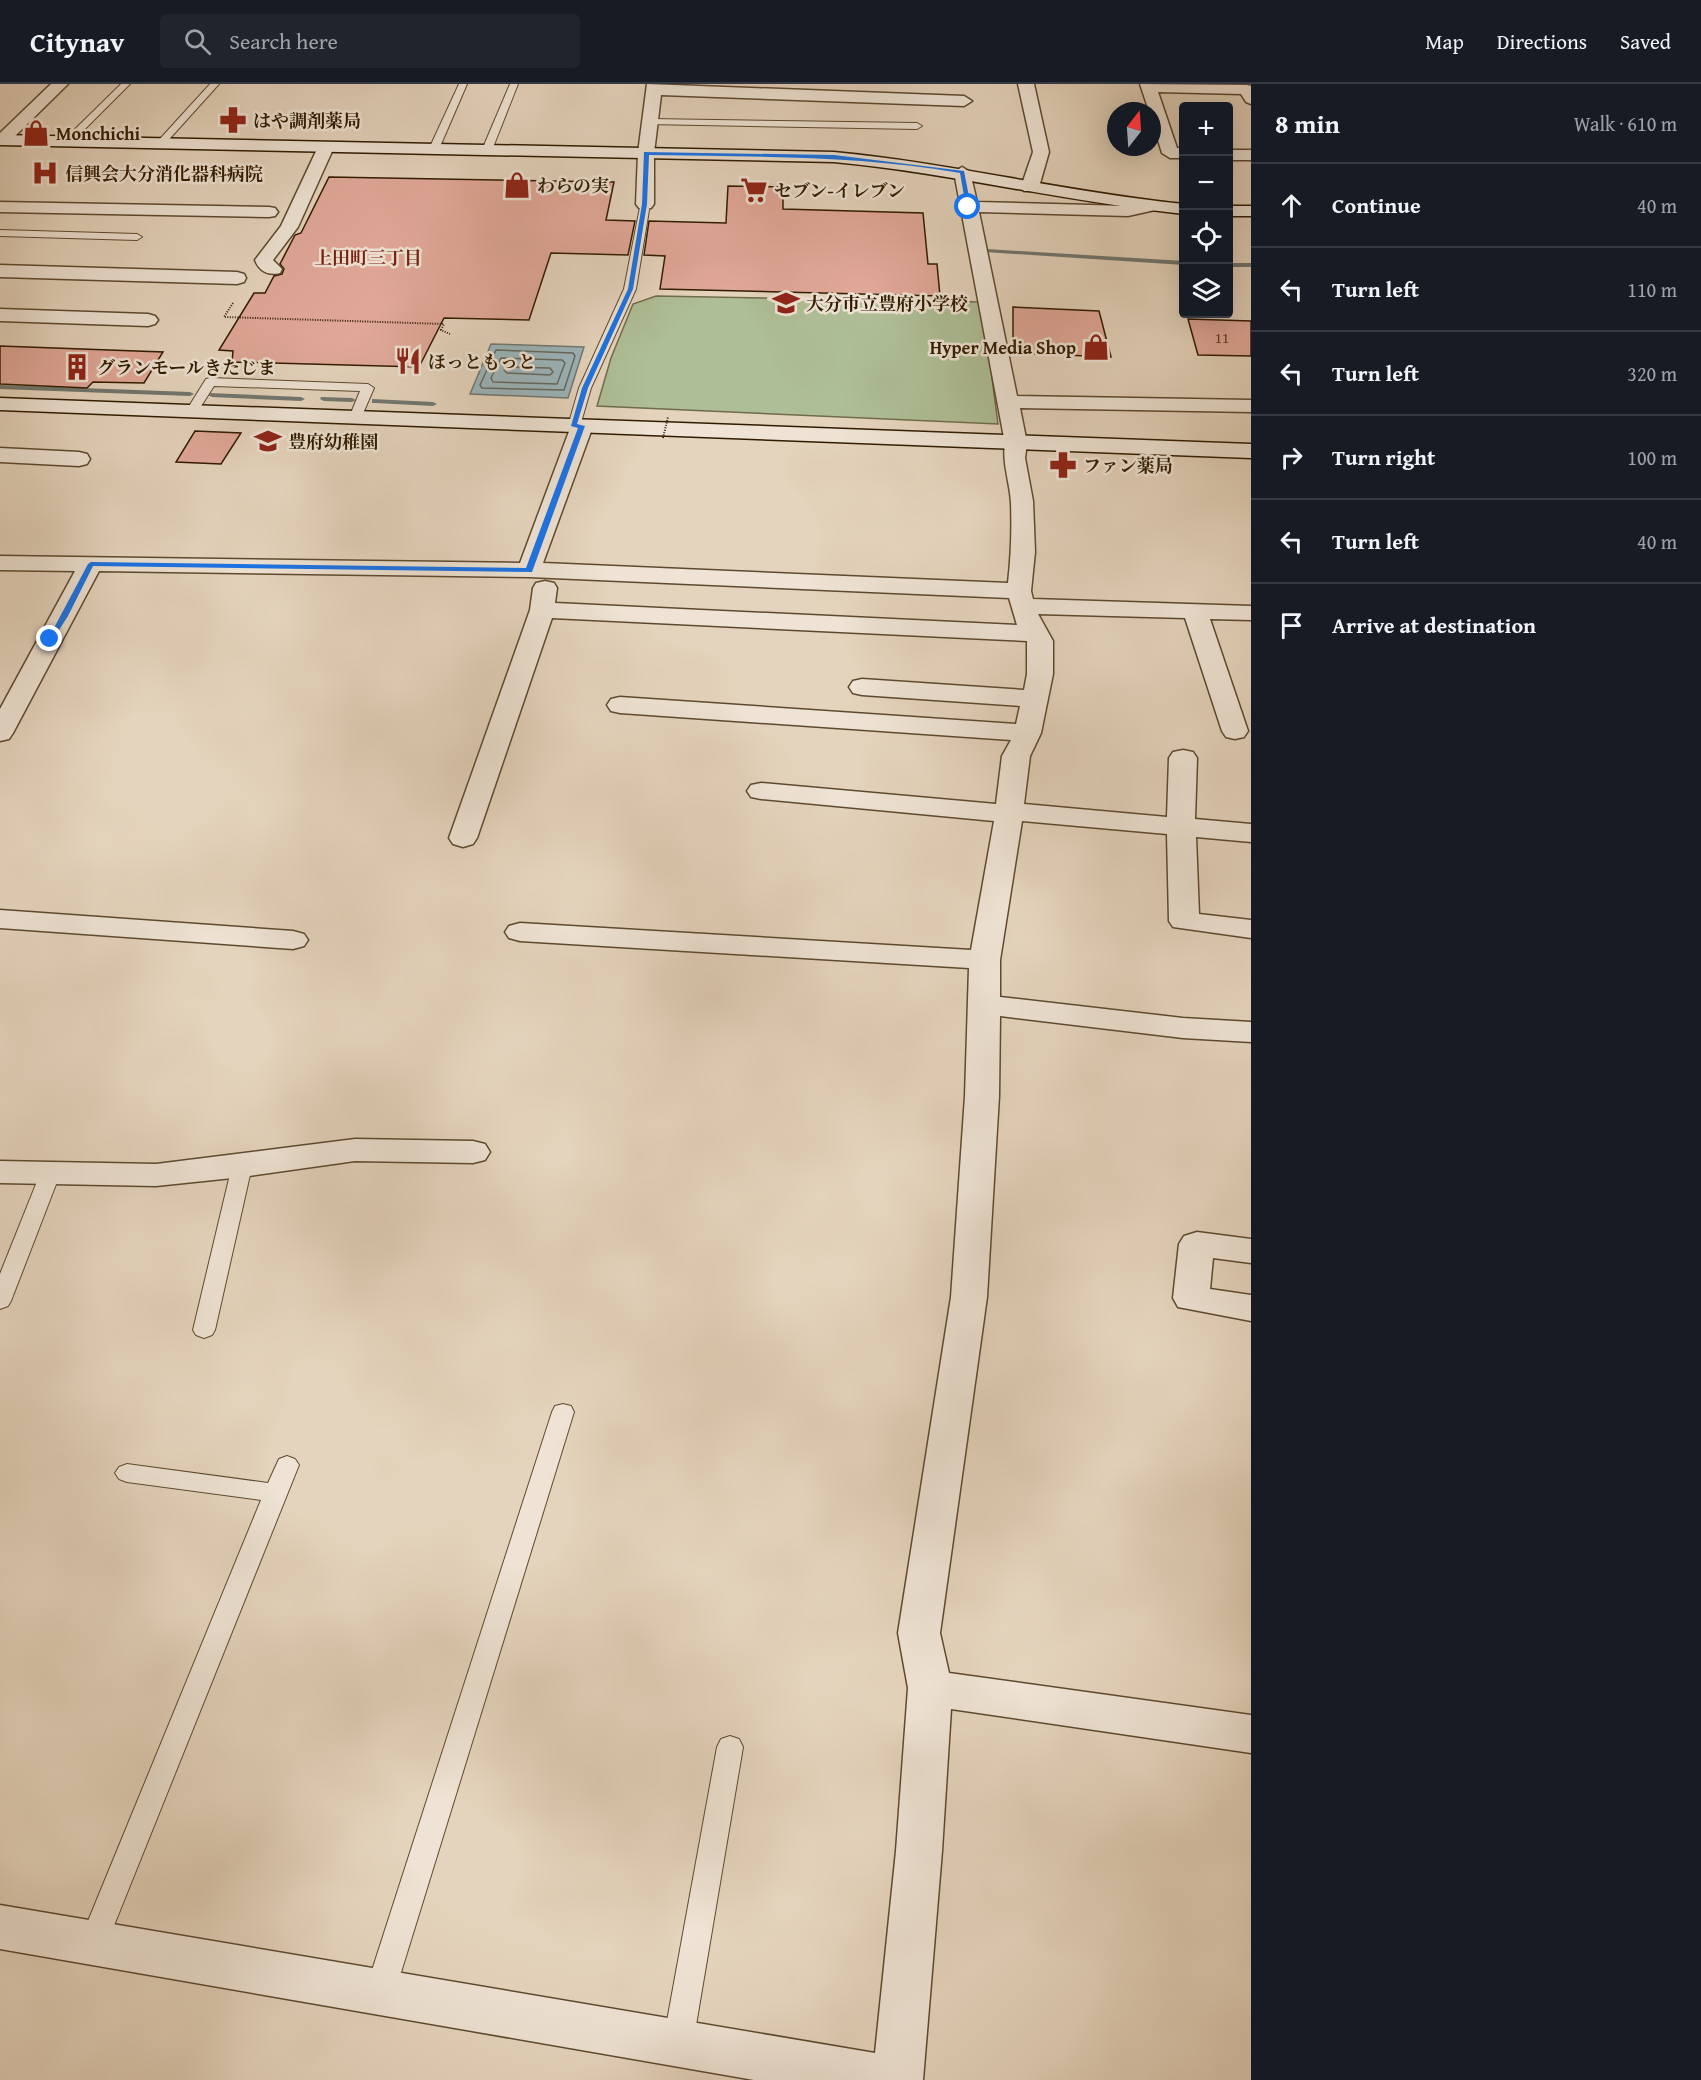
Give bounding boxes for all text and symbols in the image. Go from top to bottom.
search box [160,14,580,68]
text: Citynav [30,21,124,62]
icon: search [181,25,214,58]
text: Search here [229,25,338,57]
text: Map [1425,26,1464,57]
text: Directions [1497,26,1587,57]
text: Saved [1620,26,1671,57]
north arrow [1107,102,1161,156]
map controls [1179,102,1233,318]
button: + [1179,102,1233,156]
text: 8 min [1275,104,1340,143]
pharmacy icon: はや調剤薬局 [218,105,248,135]
place label: はや調剤薬局 [253,107,361,134]
text: Walk · 610 m [1574,109,1677,138]
shop icon: Monchichi [21,118,51,148]
place label: Monchichi [56,120,141,147]
button: − [1179,156,1233,210]
hospital icon: 信興会大分消化器科病院 [30,158,60,188]
place label: 信興会大分消化器科病院 [65,160,263,187]
shop icon: わらの実 [502,170,532,200]
place label: わらの実 [537,172,609,199]
supermarket icon: セブン-イレブン [739,175,769,205]
place label: セブン-イレブン [774,177,905,204]
icon: ahead [1275,189,1308,222]
text: Continue [1332,189,1421,221]
text: 40 m [1637,191,1677,220]
route start [954,193,980,219]
button: locate [1179,210,1233,264]
district label: 上田町三丁目 [314,244,422,271]
button: layers [1179,264,1233,318]
icon: left [1275,273,1308,306]
text: Turn left [1332,273,1419,305]
text: 110 m [1627,275,1677,304]
school or university icon: 大分市立豊府小学校 [771,288,801,318]
place label: 大分市立豊府小学校 [806,290,968,317]
house number: 11 [1215,327,1229,348]
shop icon: Hyper Media Shop [1081,332,1111,362]
place label: Hyper Media Shop [930,334,1076,361]
restaurant icon: ほっともっと [393,346,423,376]
place label: ほっともっと [428,348,536,375]
building icon: グランモールきたじま [62,352,92,382]
place label: グランモールきたじま [97,354,276,381]
icon: left [1275,357,1308,390]
text: Turn left [1332,357,1419,389]
text: 320 m [1627,359,1677,388]
school or university icon: 豊府幼稚園 [253,426,283,456]
place label: 豊府幼稚園 [288,428,378,455]
icon: right [1275,441,1308,474]
text: Turn right [1332,441,1435,473]
text: 100 m [1627,443,1677,472]
pharmacy icon: ファン薬局 [1048,450,1078,480]
place label: ファン薬局 [1083,452,1173,479]
icon: left [1275,525,1308,558]
text: Turn left [1332,525,1419,557]
text: 40 m [1637,527,1677,556]
icon: arrive [1275,609,1308,642]
text: Arrive at destination [1332,609,1536,641]
route end [36,625,62,651]

